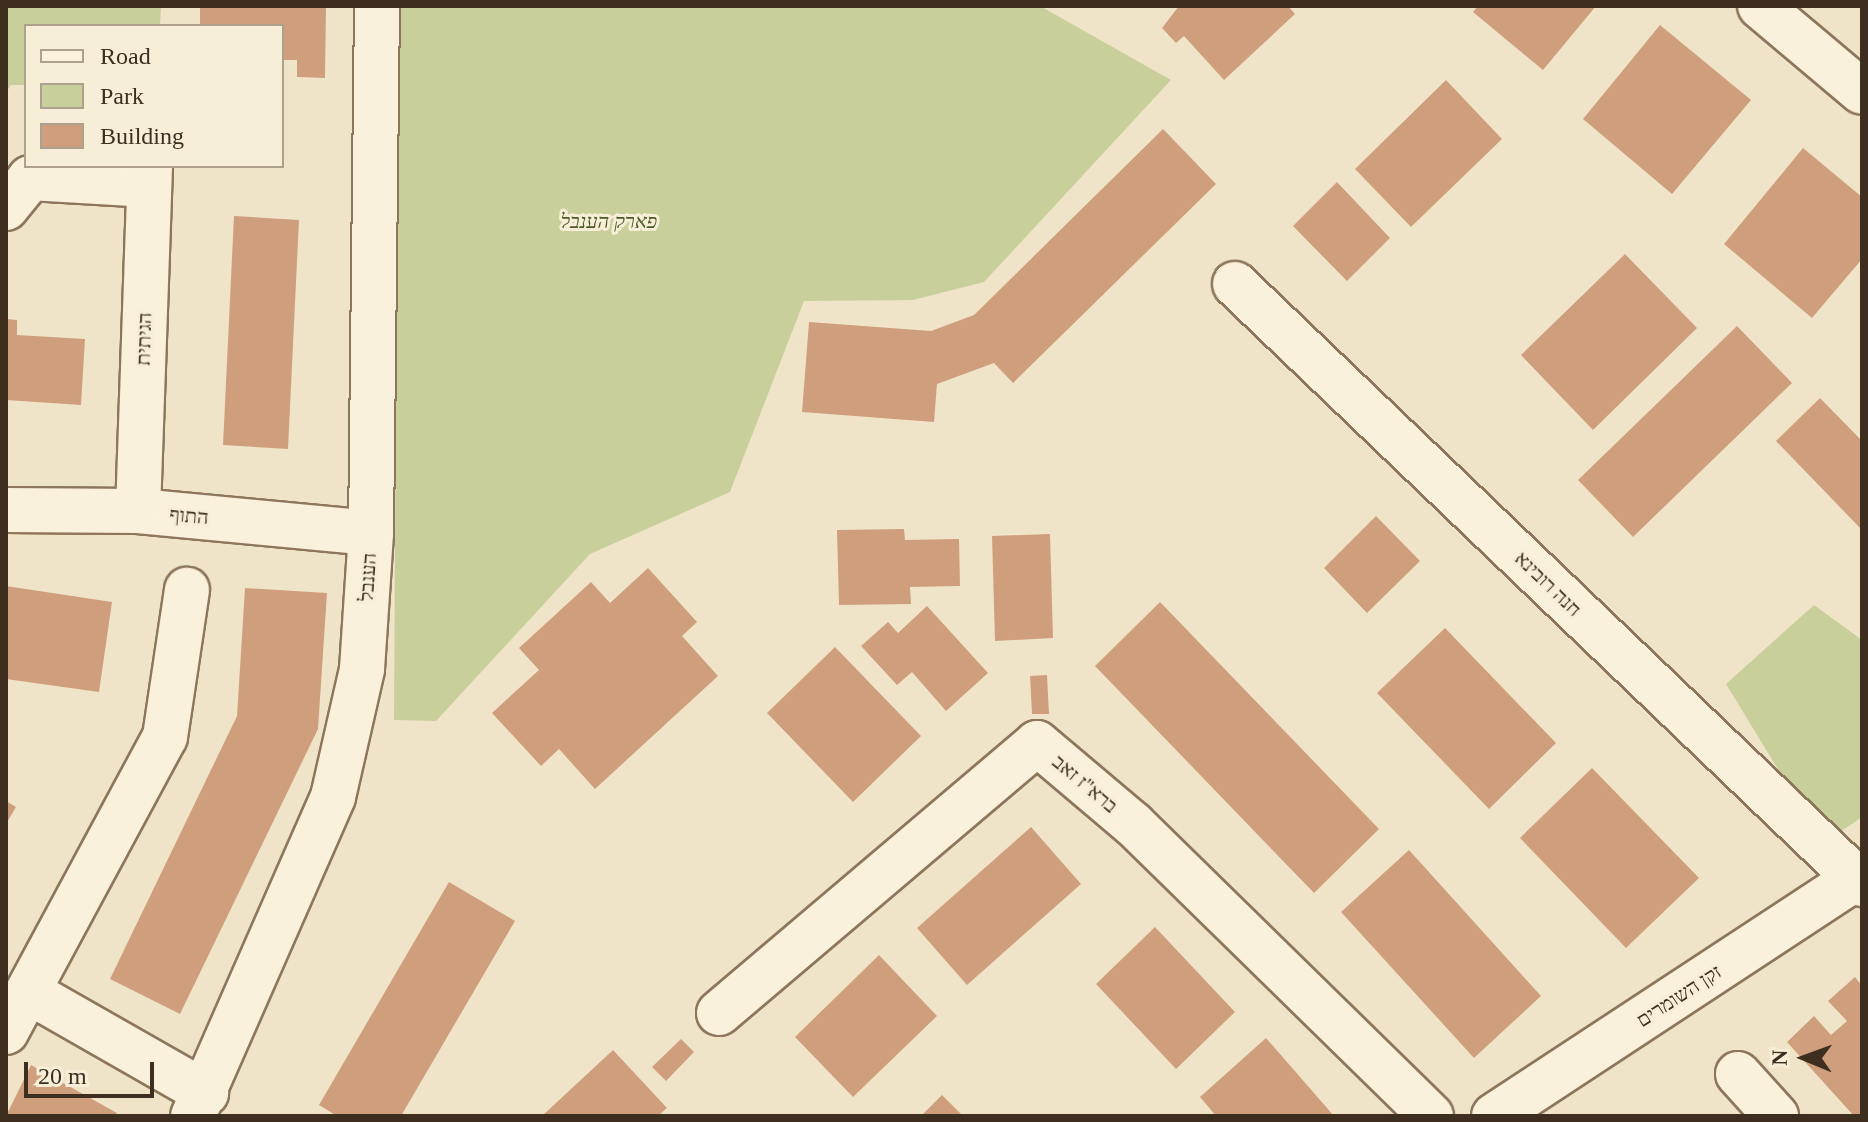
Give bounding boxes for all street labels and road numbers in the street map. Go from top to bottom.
street label: הגיתית [131,312,157,366]
street label: התוף [168,502,210,530]
street label: חנה רובינא [1510,546,1586,622]
street label: הענבל [354,552,382,602]
street label: ברא"ז זאב [1048,750,1122,818]
street label: זקן השומרים [1632,960,1726,1032]

